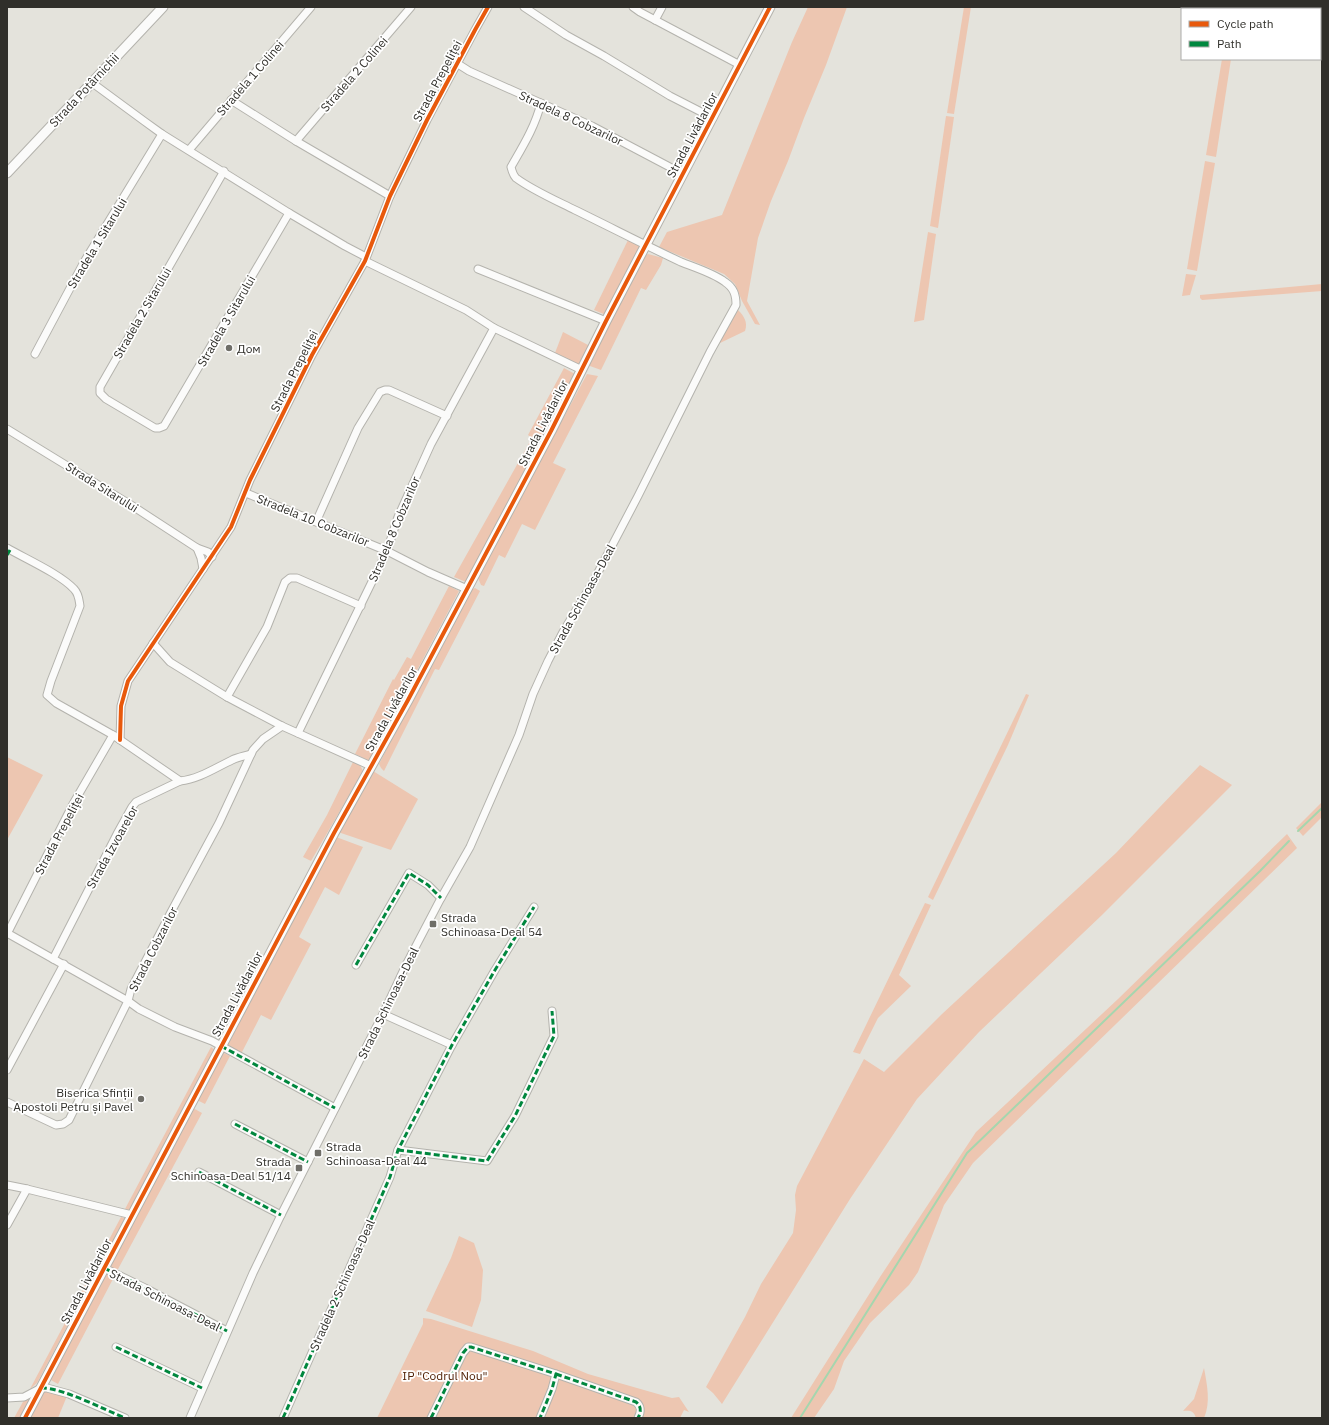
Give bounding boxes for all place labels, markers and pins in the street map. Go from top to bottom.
place label: Дом [237,341,261,356]
marker: Дом [224,343,234,353]
place label: Strada Schinoasa-Deal 54 [441,910,542,939]
marker: Strada Schinoasa-Deal 54 [428,919,438,929]
place label: Biserica Sfinții Apostoli Petru și Pavel [13,1085,133,1114]
marker: Biserica Sfinții Apostoli Petru și Pavel [136,1094,146,1104]
place label: Strada Schinoasa-Deal 44 [326,1139,427,1168]
marker: Strada Schinoasa-Deal 44 [313,1148,323,1158]
place label: Strada Schinoasa-Deal 51/14 [171,1154,292,1183]
marker: Strada Schinoasa-Deal 51/14 [294,1163,304,1173]

